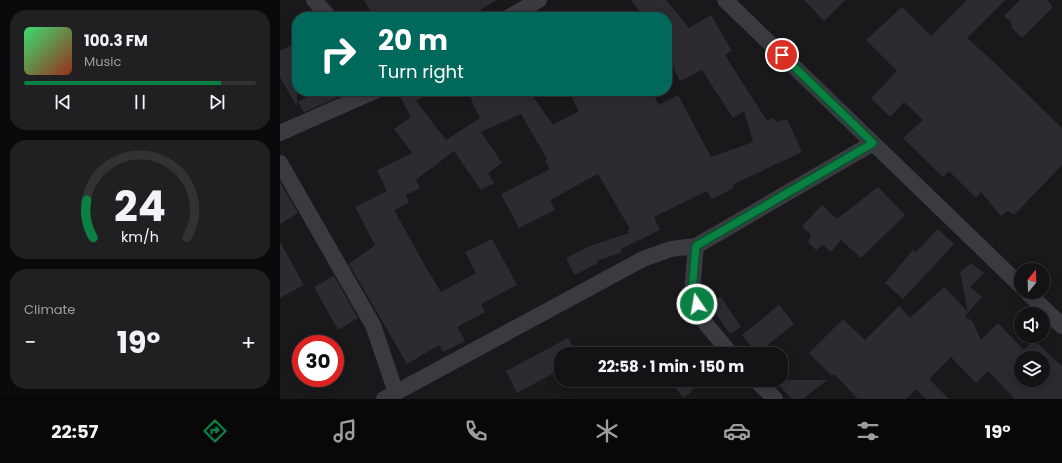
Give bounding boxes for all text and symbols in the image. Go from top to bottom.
text: 20 m [378,21,448,60]
icon: right [312,28,364,80]
text: 100.3 FM [84,30,148,51]
pin [765,38,799,72]
icon: arrive [771,44,793,66]
text: Music [84,52,121,71]
text: Turn right [378,59,464,84]
icon: previous [52,91,74,113]
icon: pause [129,91,151,113]
icon: next [206,91,228,113]
text: 24 [114,176,166,235]
text: km/h [121,226,159,246]
north arrow [1014,263,1050,299]
map controls [1014,263,1050,387]
position arrow [676,283,718,325]
text: Climate [24,300,75,319]
button: sound [1014,307,1050,343]
text: 19° [117,321,160,364]
text: − [24,327,36,358]
text: + [241,327,256,358]
speed limit sign: 30 [292,335,344,387]
button: layers [1014,351,1050,387]
text: 22:58 · 1 min · 150 m [598,356,744,377]
icon: directions [201,417,229,445]
icon: music [331,417,359,445]
icon: phone [462,417,490,445]
icon: climate [593,417,621,445]
icon: car [723,417,751,445]
icon: filters [854,417,882,445]
text: 22:57 [51,419,98,444]
text: 19° [984,419,1011,444]

